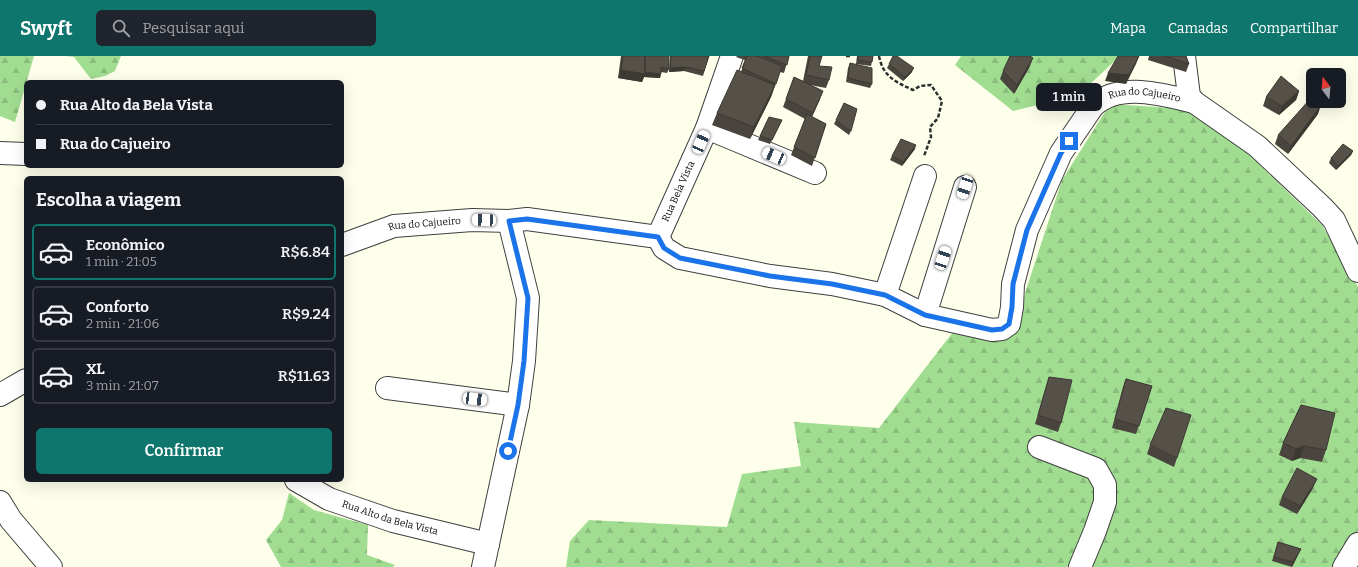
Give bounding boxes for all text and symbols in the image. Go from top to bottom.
search box [96,10,376,46]
text: Swyft [20,17,72,40]
icon: search [110,17,132,39]
text: Pesquisar aqui [142,19,245,37]
text: Mapa [1110,20,1146,37]
text: Camadas [1168,20,1228,37]
text: Compartilhar [1250,20,1338,37]
north arrow [1306,68,1346,108]
map controls [1306,68,1346,108]
callout: 1 min [1036,83,1102,111]
street label: Rua do Cajueiro [1107,86,1182,105]
text: 1 min [1053,89,1085,104]
text: Rua Alto da Bela Vista [60,96,213,114]
car [691,129,711,155]
route end [1060,132,1078,150]
text: Rua do Cajueiro [60,135,171,153]
car [761,146,787,166]
street label: Rua Bela Vista [660,159,698,224]
car [956,174,974,200]
text: Escolha a viagem [36,189,181,211]
car [472,214,496,226]
street label: Rua do Cajueiro [387,215,462,234]
icon: car [38,234,74,270]
text: Econômico [86,236,165,254]
text: R$6.84 [281,243,330,261]
car [934,245,952,271]
text: 1 min · 21:05 [86,254,157,269]
icon: car [38,296,74,332]
text: Conforto [86,298,149,316]
text: R$9.24 [282,305,330,323]
text: 2 min · 21:06 [86,316,159,331]
icon: car [38,358,74,394]
text: XL [86,360,105,378]
text: R$11.63 [278,367,330,385]
text: 3 min · 21:07 [86,378,158,393]
car [462,392,488,406]
button: Confirmar [36,428,332,474]
route start [499,442,517,460]
street label: Rua Alto da Bela Vista [340,498,440,538]

